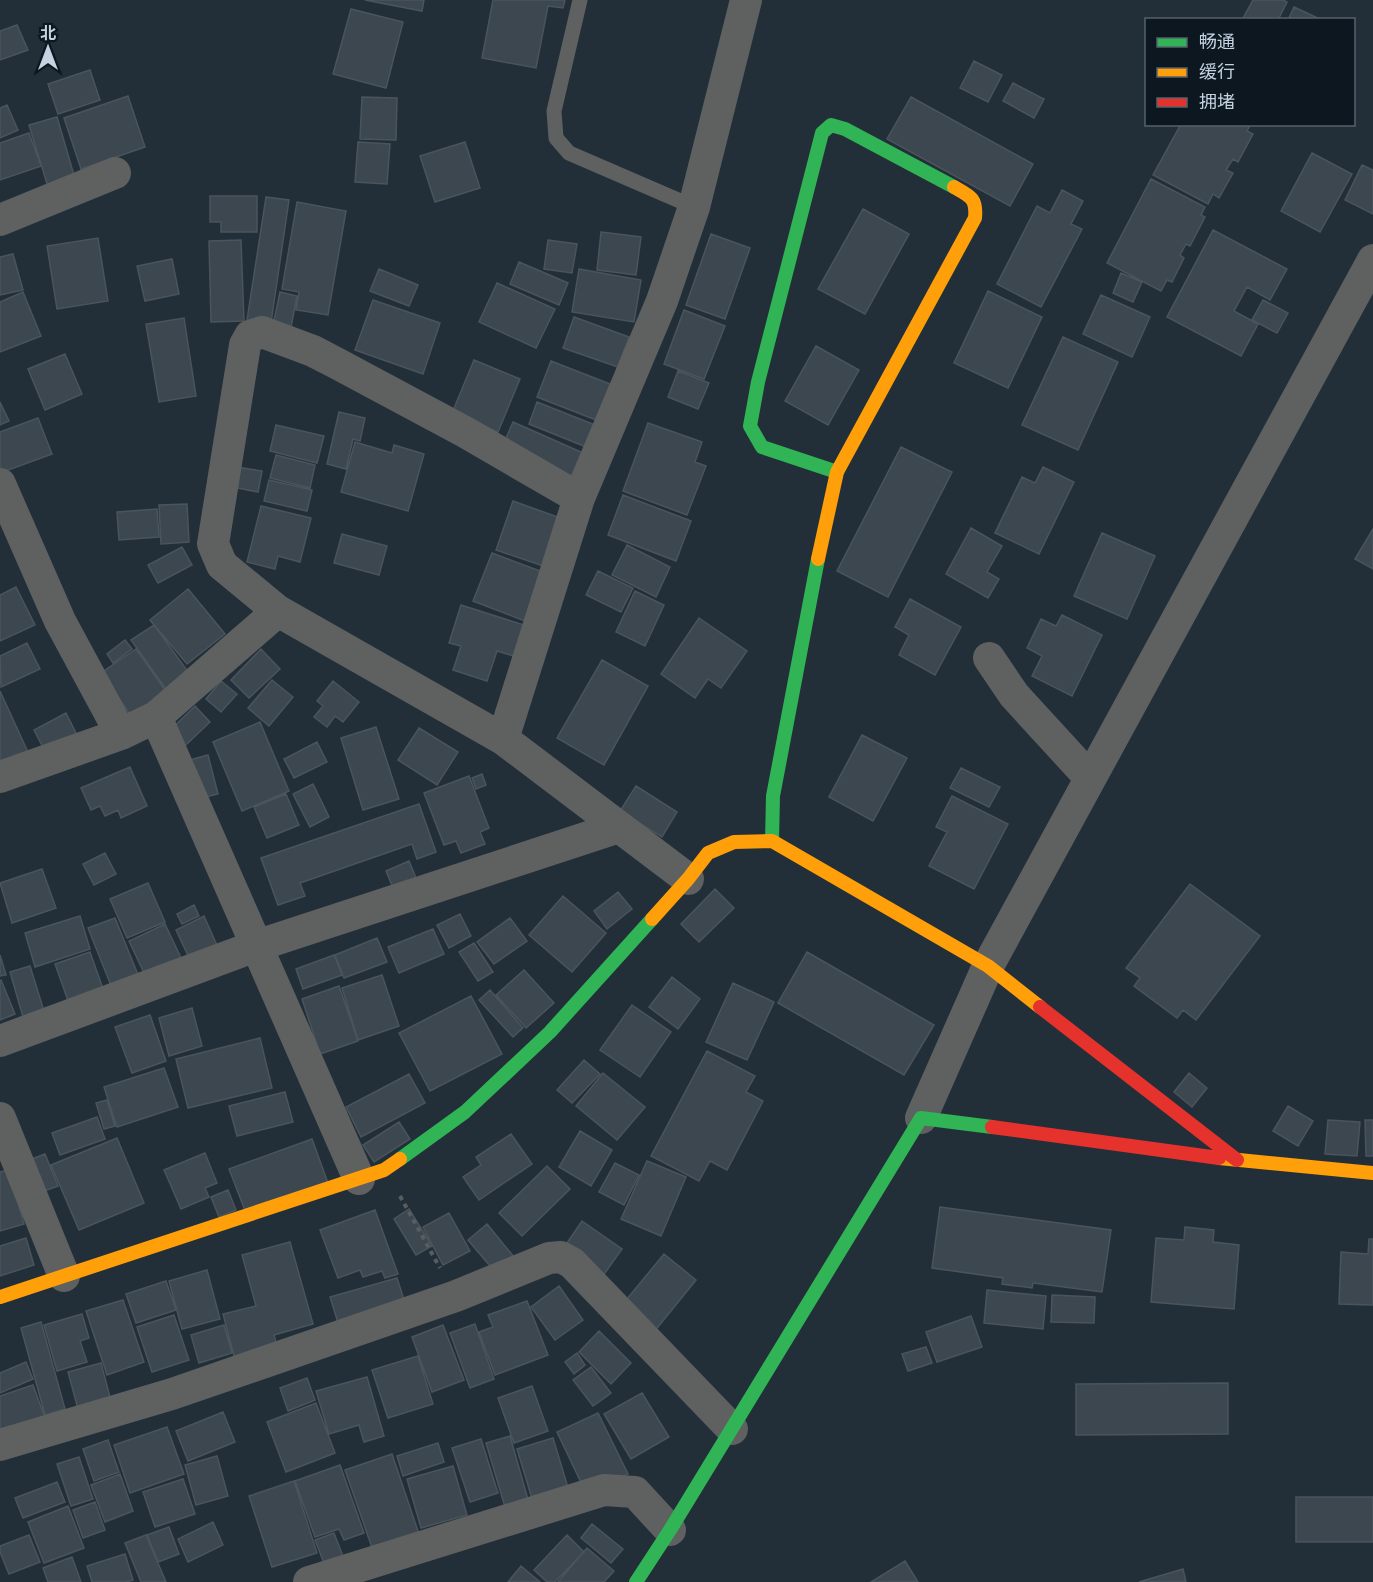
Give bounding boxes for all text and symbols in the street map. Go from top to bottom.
north arrow [18,18,78,78]
legend [1145,18,1355,126]
text: 北 [40,25,56,44]
text: 畅通 [1199,32,1235,53]
text: 缓行 [1199,62,1235,83]
text: 拥堵 [1199,92,1235,113]

